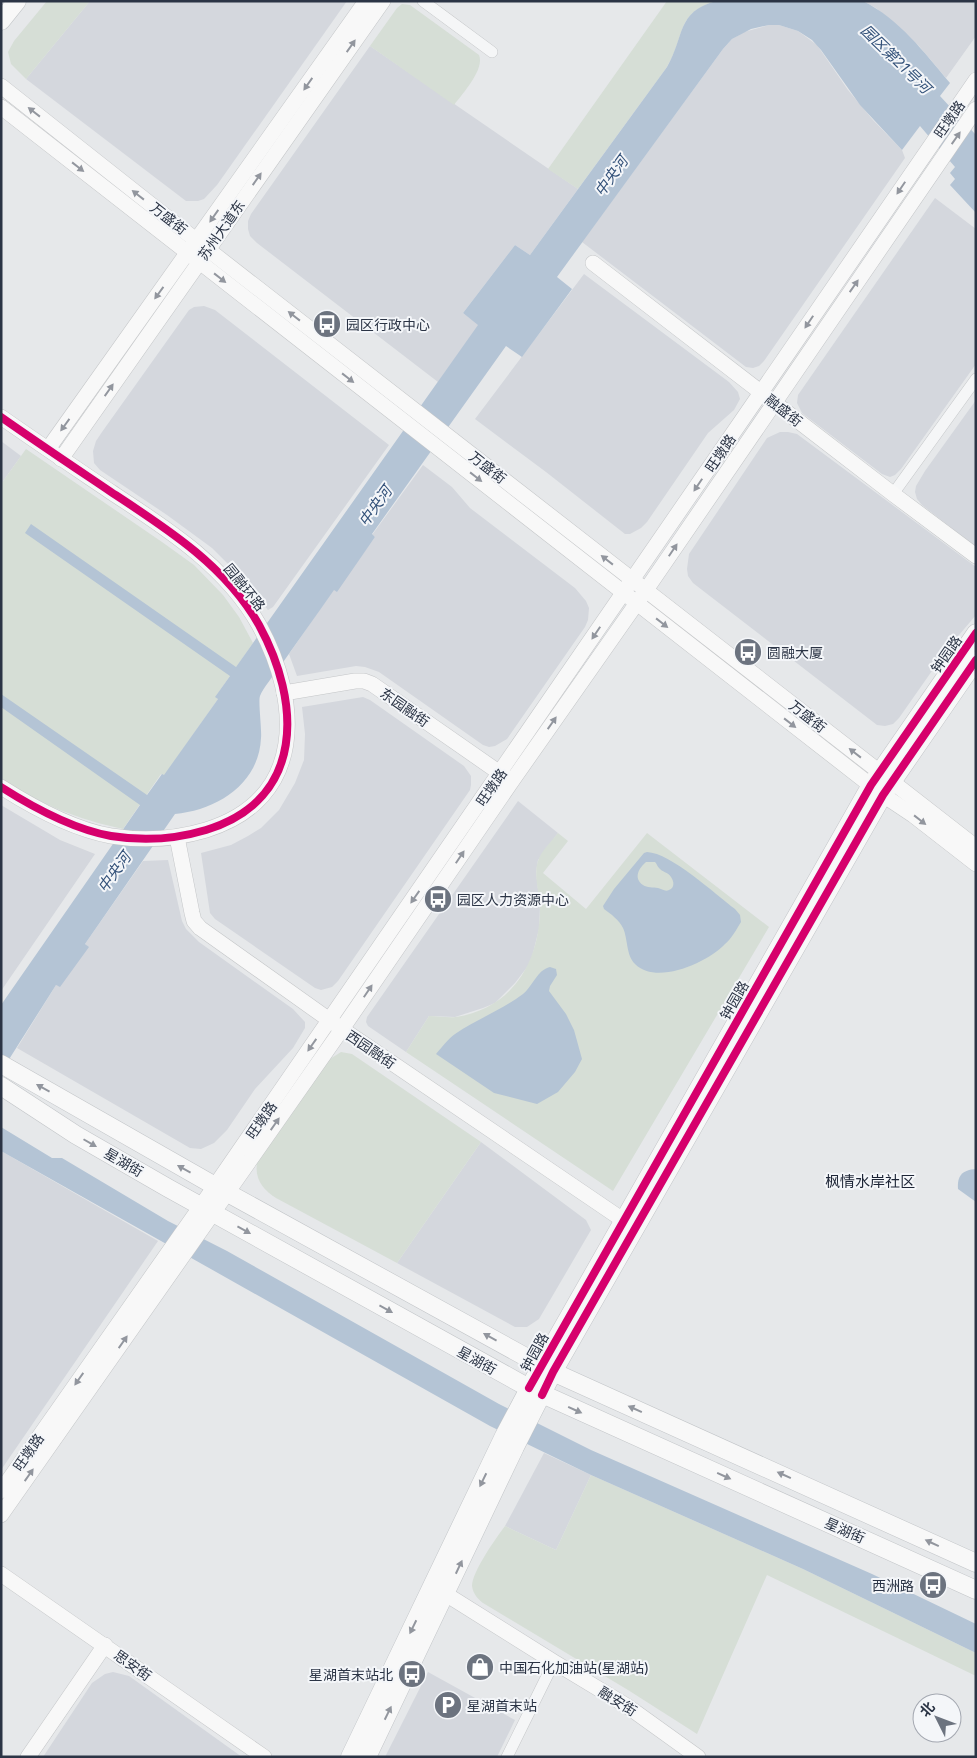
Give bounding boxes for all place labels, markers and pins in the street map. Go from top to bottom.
bus stop icon: 园区行政中心 [312,309,342,339]
place label: 园区行政中心 [346,316,430,333]
bus stop icon: 圆融大厦 [733,637,763,667]
place label: 圆融大厦 [767,644,823,661]
bus stop icon: 园区人力资源中心 [423,884,453,914]
place label: 园区人力资源中心 [457,891,569,908]
bus stop icon: 西洲路 [918,1570,948,1600]
place label: 西洲路 [872,1577,914,1594]
shop icon: 中国石化加油站(星湖站) [465,1652,495,1682]
bus stop icon: 星湖首末站北 [397,1659,427,1689]
place label: 中国石化加油站(星湖站) [499,1659,649,1676]
place label: 星湖首末站北 [309,1666,393,1683]
parking icon: 星湖首末站 [433,1690,463,1720]
place label: 星湖首末站 [467,1697,537,1714]

